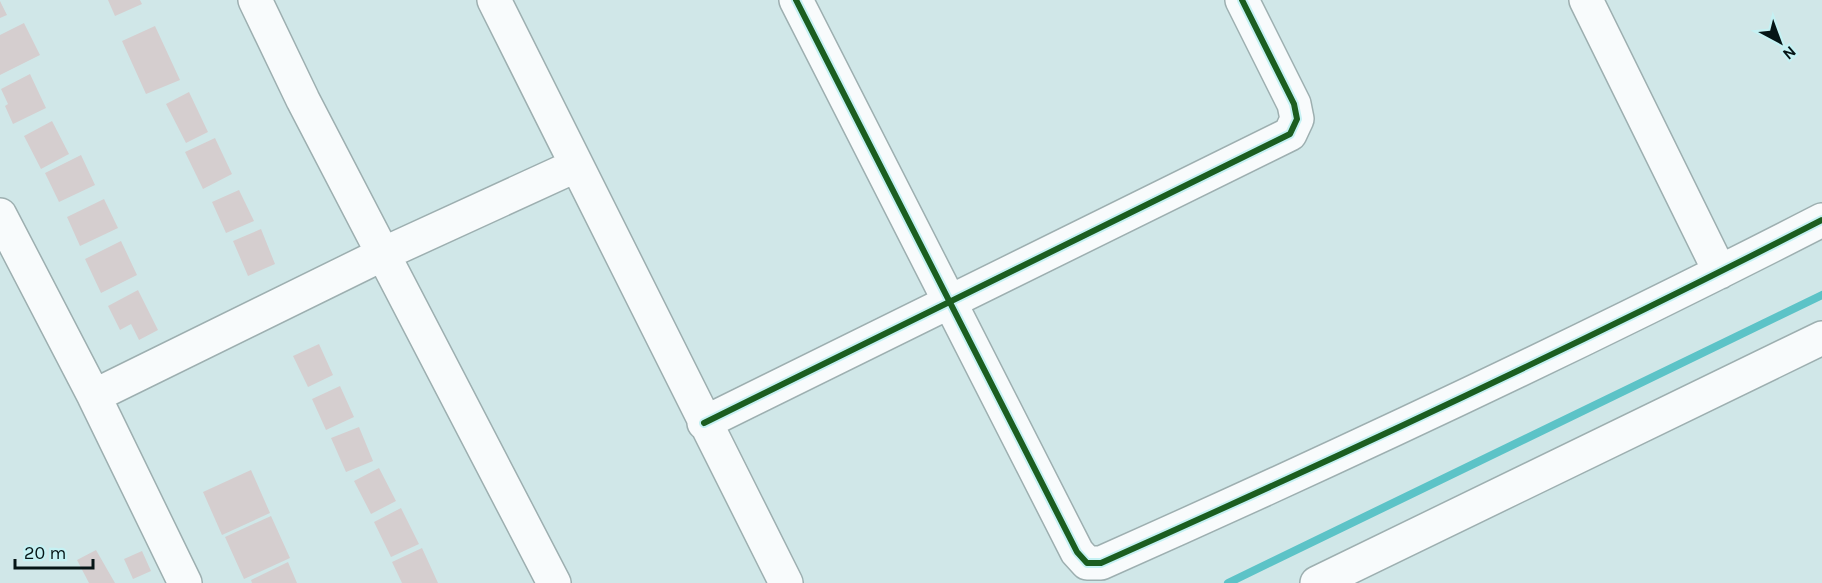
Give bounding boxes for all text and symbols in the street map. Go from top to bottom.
north arrow [1750,12,1810,72]
text: N [1779,42,1800,64]
scale bar [15,532,93,570]
text: 20 m [24,542,66,564]

